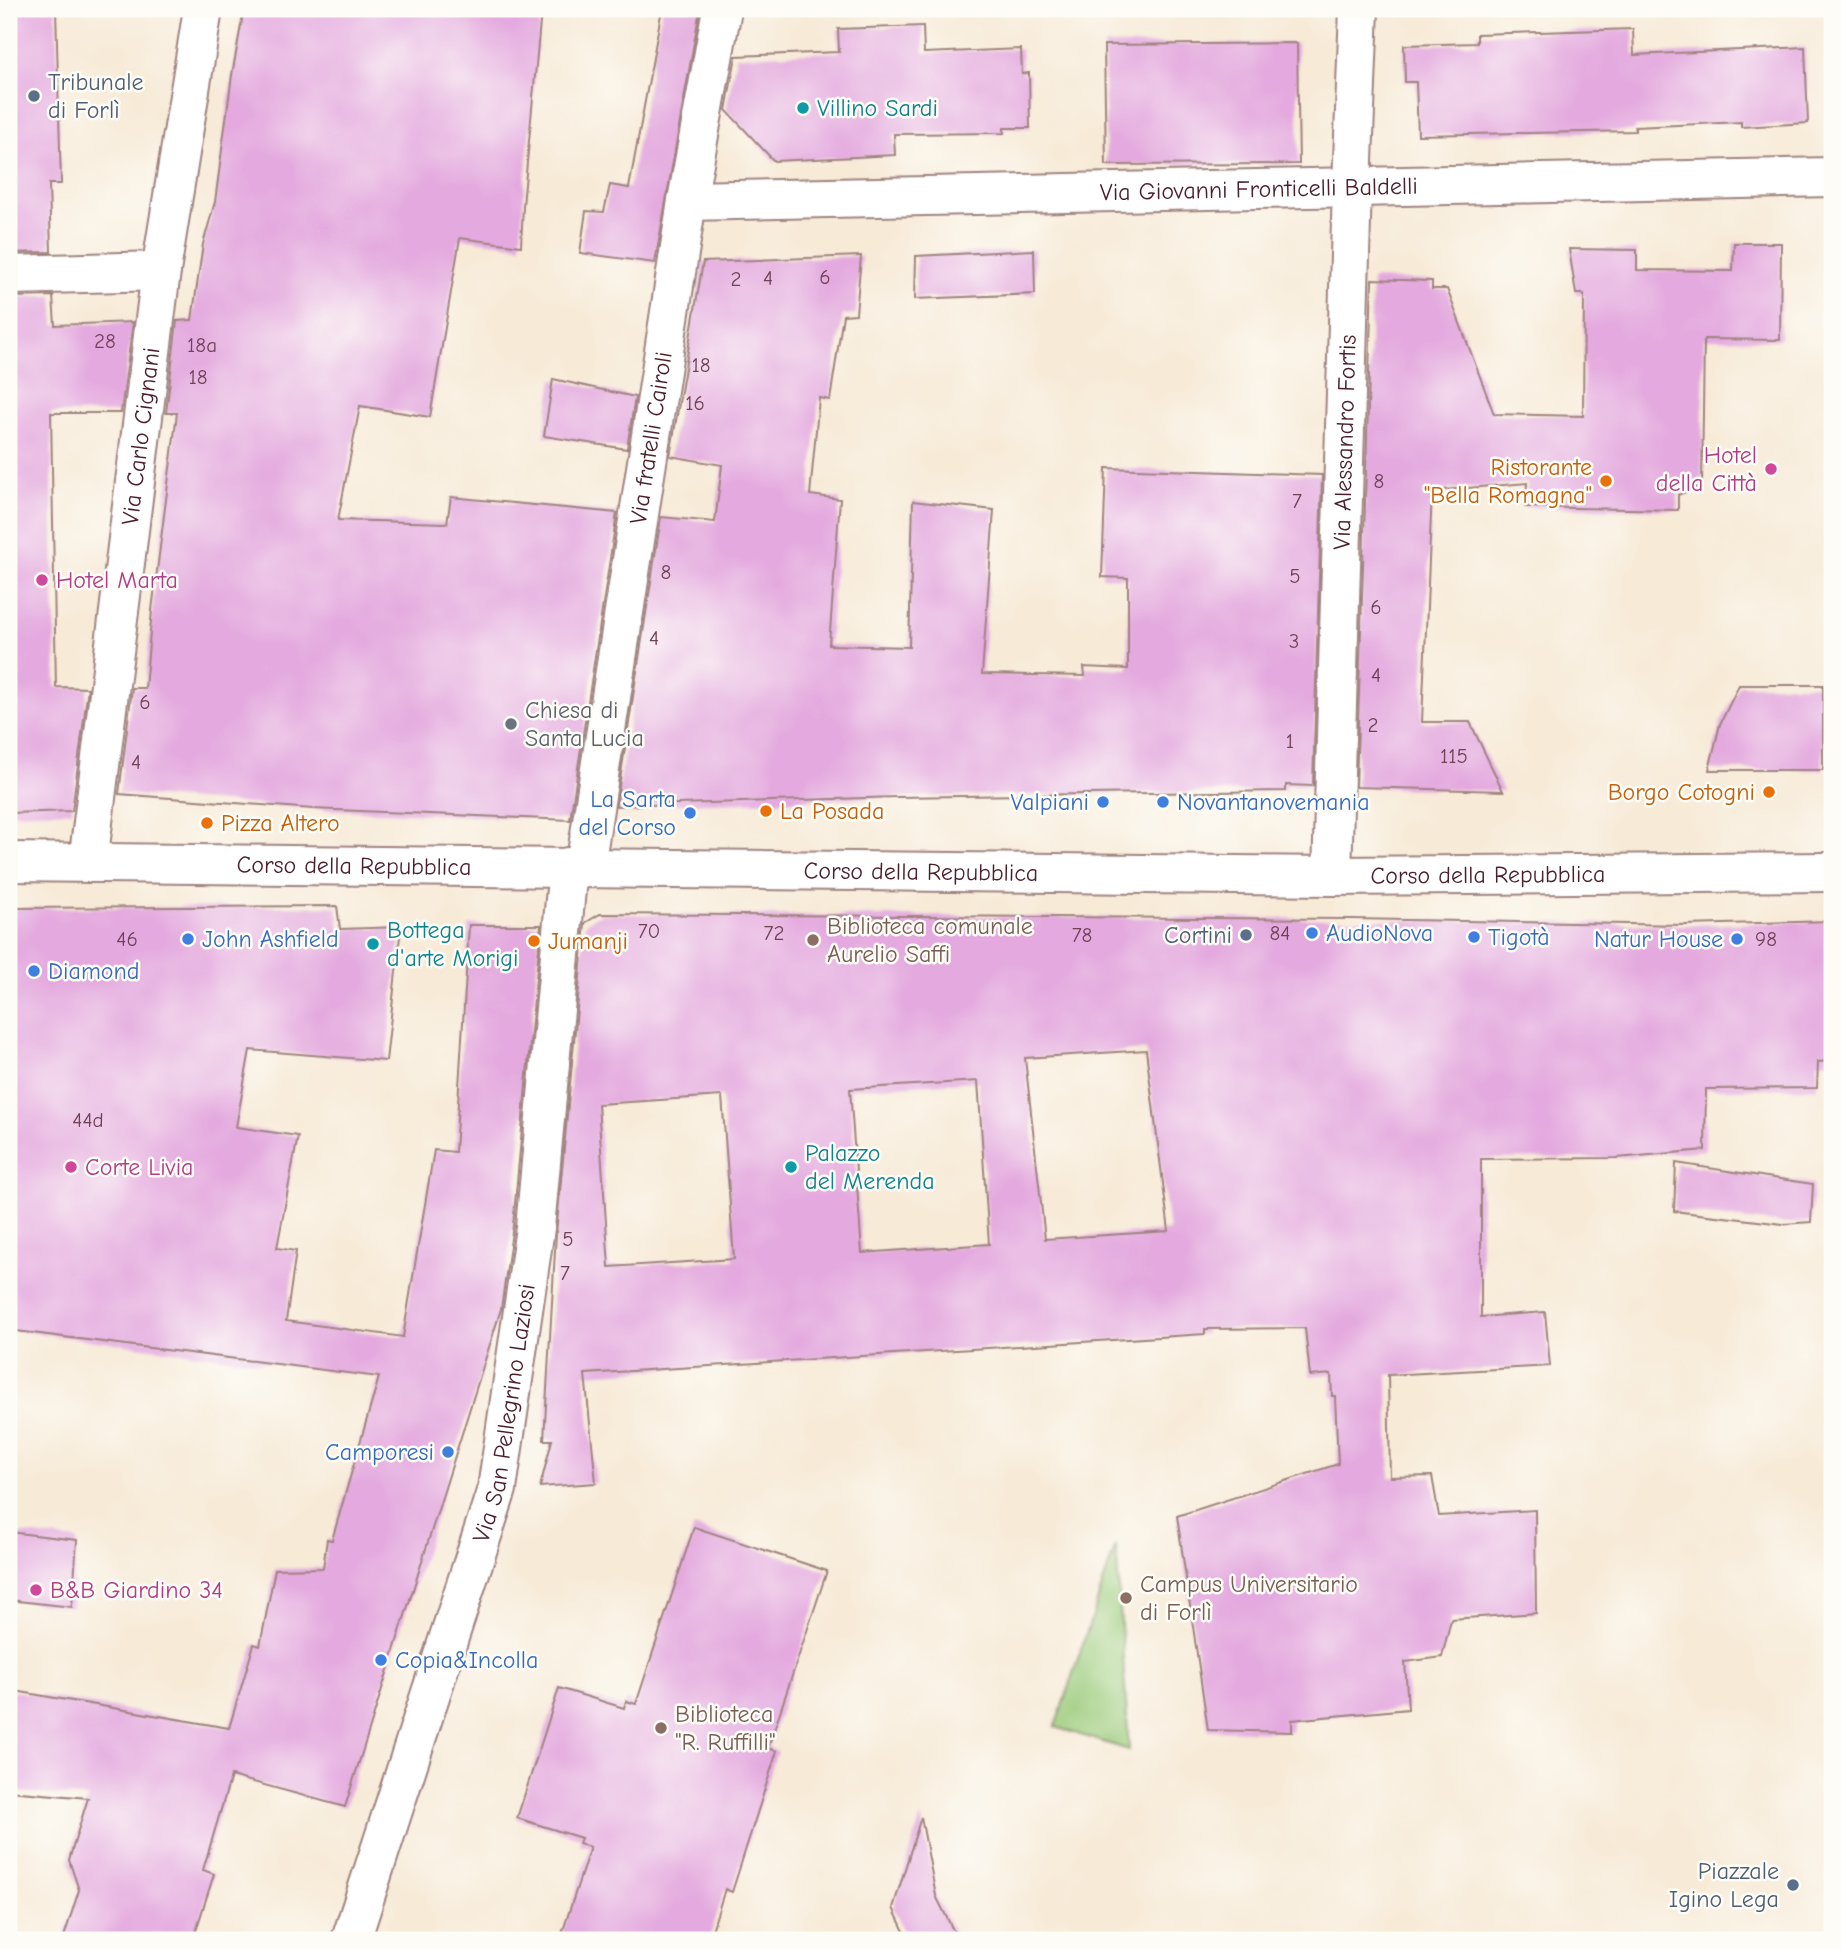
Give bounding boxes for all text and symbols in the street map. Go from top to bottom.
place label: Tribunale di Forlì [48,68,144,124]
marker: Tribunale di Forlì [26,88,42,104]
place label: Villino Sardi [817,94,938,122]
marker: Villino Sardi [795,100,811,116]
street label: Via Giovanni Fronticelli Baldelli [1100,172,1418,206]
house number: 6 [819,265,831,289]
house number: 4 [763,266,773,290]
house number: 2 [731,267,741,291]
house number: 28 [94,329,116,353]
house number: 18a [187,333,217,357]
street label: Via Alessandro Fortis [1327,334,1362,550]
street label: Via Carlo Cignani [116,346,165,527]
street label: Via fratelli Cairoli [624,350,678,526]
house number: 18 [691,353,711,377]
house number: 18 [188,365,208,389]
house number: 16 [685,391,705,415]
place label: Hotel della Città [1656,441,1757,497]
place label: Ristorante "Bella Romagna" [1424,453,1592,509]
marker: Hotel della Città [1763,461,1779,477]
house number: 8 [1374,469,1384,493]
marker: Ristorante "Bella Romagna" [1598,473,1614,489]
house number: 7 [1292,489,1302,513]
house number: 8 [661,560,671,584]
house number: 5 [1289,564,1301,588]
place label: Hotel Marta [56,566,178,594]
marker: Hotel Marta [34,572,50,588]
house number: 6 [1370,595,1382,619]
house number: 4 [649,626,659,650]
house number: 3 [1289,629,1299,653]
house number: 4 [1371,663,1381,687]
house number: 6 [139,690,151,714]
place label: Chiesa di Santa Lucia [525,696,644,752]
house number: 2 [1368,713,1378,737]
marker: Chiesa di Santa Lucia [503,716,519,732]
house number: 1 [1286,729,1294,753]
house number: 115 [1440,744,1468,768]
house number: 4 [131,750,141,774]
place label: Borgo Cotogni [1608,778,1755,806]
marker: Borgo Cotogni [1761,784,1777,800]
place label: La Sarta del Corso [578,785,676,841]
place label: Valpiani [1011,788,1089,816]
place label: Novantanovemania [1177,788,1370,816]
marker: Valpiani [1095,794,1111,810]
marker: Novantanovemania [1155,794,1171,810]
place label: La Posada [780,797,884,825]
marker: La Posada [758,803,774,819]
marker: La Sarta del Corso [682,805,698,821]
place label: Pizza Altero [221,809,340,837]
marker: Pizza Altero [199,815,215,831]
street label: Corso della Repubblica [236,850,472,881]
street label: Corso della Repubblica [803,856,1038,887]
street label: Corso della Repubblica [1370,860,1605,890]
place label: Biblioteca comunale Aurelio Saffi [827,912,1033,968]
place label: Bottega d'arte Morigi [387,916,519,972]
house number: 70 [638,919,660,943]
place label: AudioNova [1326,919,1433,947]
house number: 72 [764,921,784,945]
place label: Cortini [1164,921,1232,949]
house number: 84 [1270,921,1290,945]
house number: 78 [1072,923,1092,947]
place label: Tigotà [1488,923,1550,951]
place label: John Ashfield [202,925,339,953]
marker: AudioNova [1304,925,1320,941]
place label: Natur House [1594,925,1723,953]
house number: 46 [116,927,138,951]
place label: Jumanji [548,927,628,955]
marker: Cortini [1238,927,1254,943]
house number: 98 [1755,927,1777,951]
marker: Tigotà [1466,929,1482,945]
marker: John Ashfield [180,931,196,947]
marker: Natur House [1729,931,1745,947]
marker: Biblioteca comunale Aurelio Saffi [805,932,821,948]
marker: Jumanji [526,933,542,949]
marker: Bottega d'arte Morigi [365,936,381,952]
place label: Diamond [48,957,139,985]
marker: Diamond [26,963,42,979]
house number: 44d [72,1108,104,1132]
place label: Palazzo del Merenda [805,1139,935,1195]
place label: Corte Livia [85,1153,193,1181]
marker: Corte Livia [63,1159,79,1175]
marker: Palazzo del Merenda [783,1159,799,1175]
house number: 5 [562,1227,574,1251]
house number: 7 [560,1261,570,1285]
street label: Via San Pellegrino Laziosi [467,1282,541,1546]
place label: Camporesi [325,1438,434,1466]
marker: Camporesi [440,1444,456,1460]
place label: Campus Universitario di Forlì [1140,1570,1358,1626]
place label: B&B Giardino 34 [50,1576,223,1604]
marker: B&B Giardino 34 [28,1582,44,1598]
marker: Campus Universitario di Forlì [1118,1590,1134,1606]
place label: Copia&Incolla [395,1646,538,1674]
marker: Copia&Incolla [373,1652,389,1668]
place label: Biblioteca "R. Ruffilli" [675,1700,776,1756]
marker: Biblioteca "R. Ruffilli" [653,1720,669,1736]
place label: Piazzale Igino Lega [1669,1857,1779,1913]
marker: Piazzale Igino Lega [1785,1877,1801,1893]

